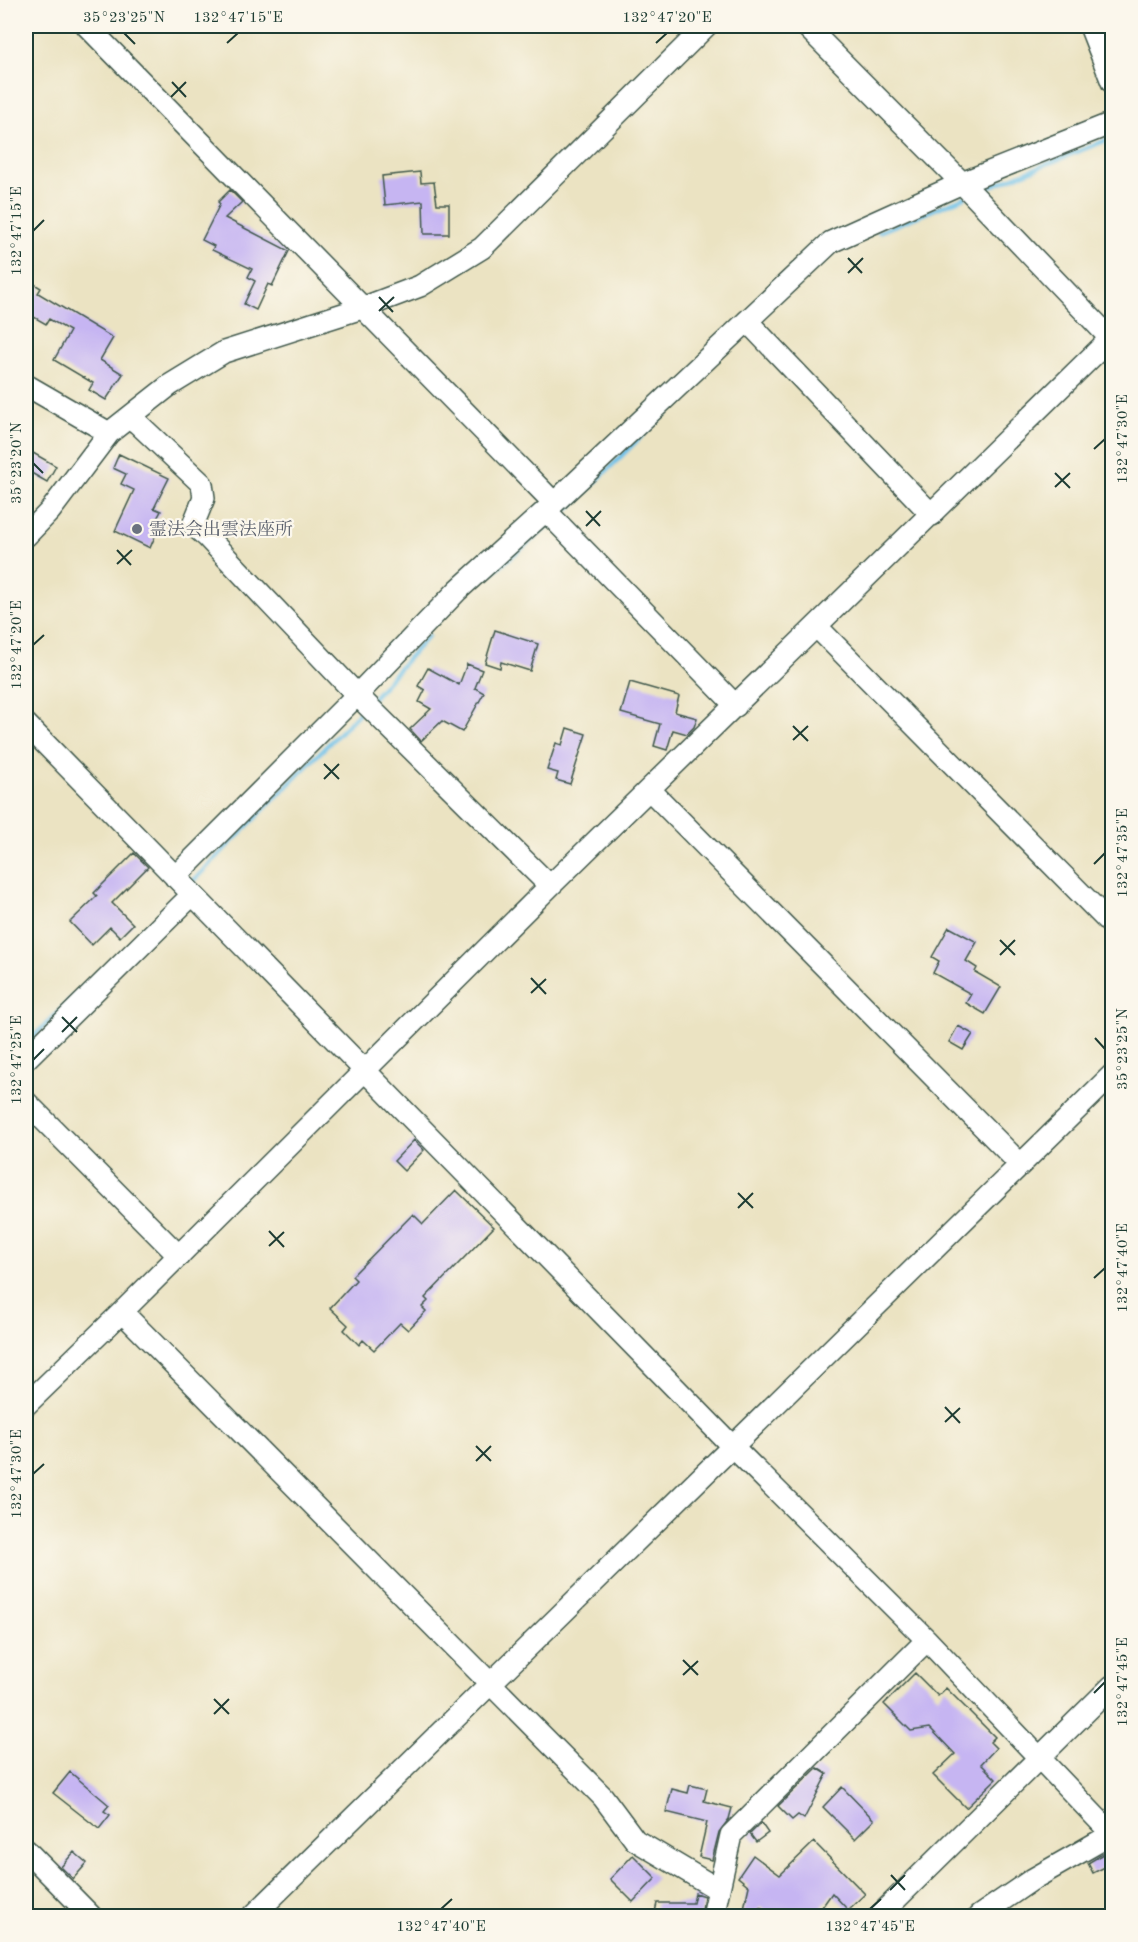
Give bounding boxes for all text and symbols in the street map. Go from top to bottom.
text: 35°23'25"N [83,11,165,26]
text: 132°47'15"E [193,11,283,26]
text: 132°47'20"E [622,11,712,26]
text: 132°47'15"E [10,186,25,276]
text: 132°47'30"E [1116,394,1131,484]
text: 35°23'20"N [10,422,25,504]
place label: 霊法会出雲法座所 [149,519,293,539]
marker: 霊法会出雲法座所 [130,522,144,536]
text: 132°47'20"E [10,600,25,690]
text: 132°47'35"E [1116,808,1131,898]
text: 35°23'25"N [1116,1008,1131,1090]
text: 132°47'25"E [10,1015,25,1105]
text: 132°47'40"E [1116,1223,1131,1313]
text: 132°47'30"E [10,1429,25,1519]
text: 132°47'45"E [1116,1637,1131,1727]
text: 132°47'40"E [396,1920,486,1935]
text: 132°47'45"E [825,1920,915,1935]

